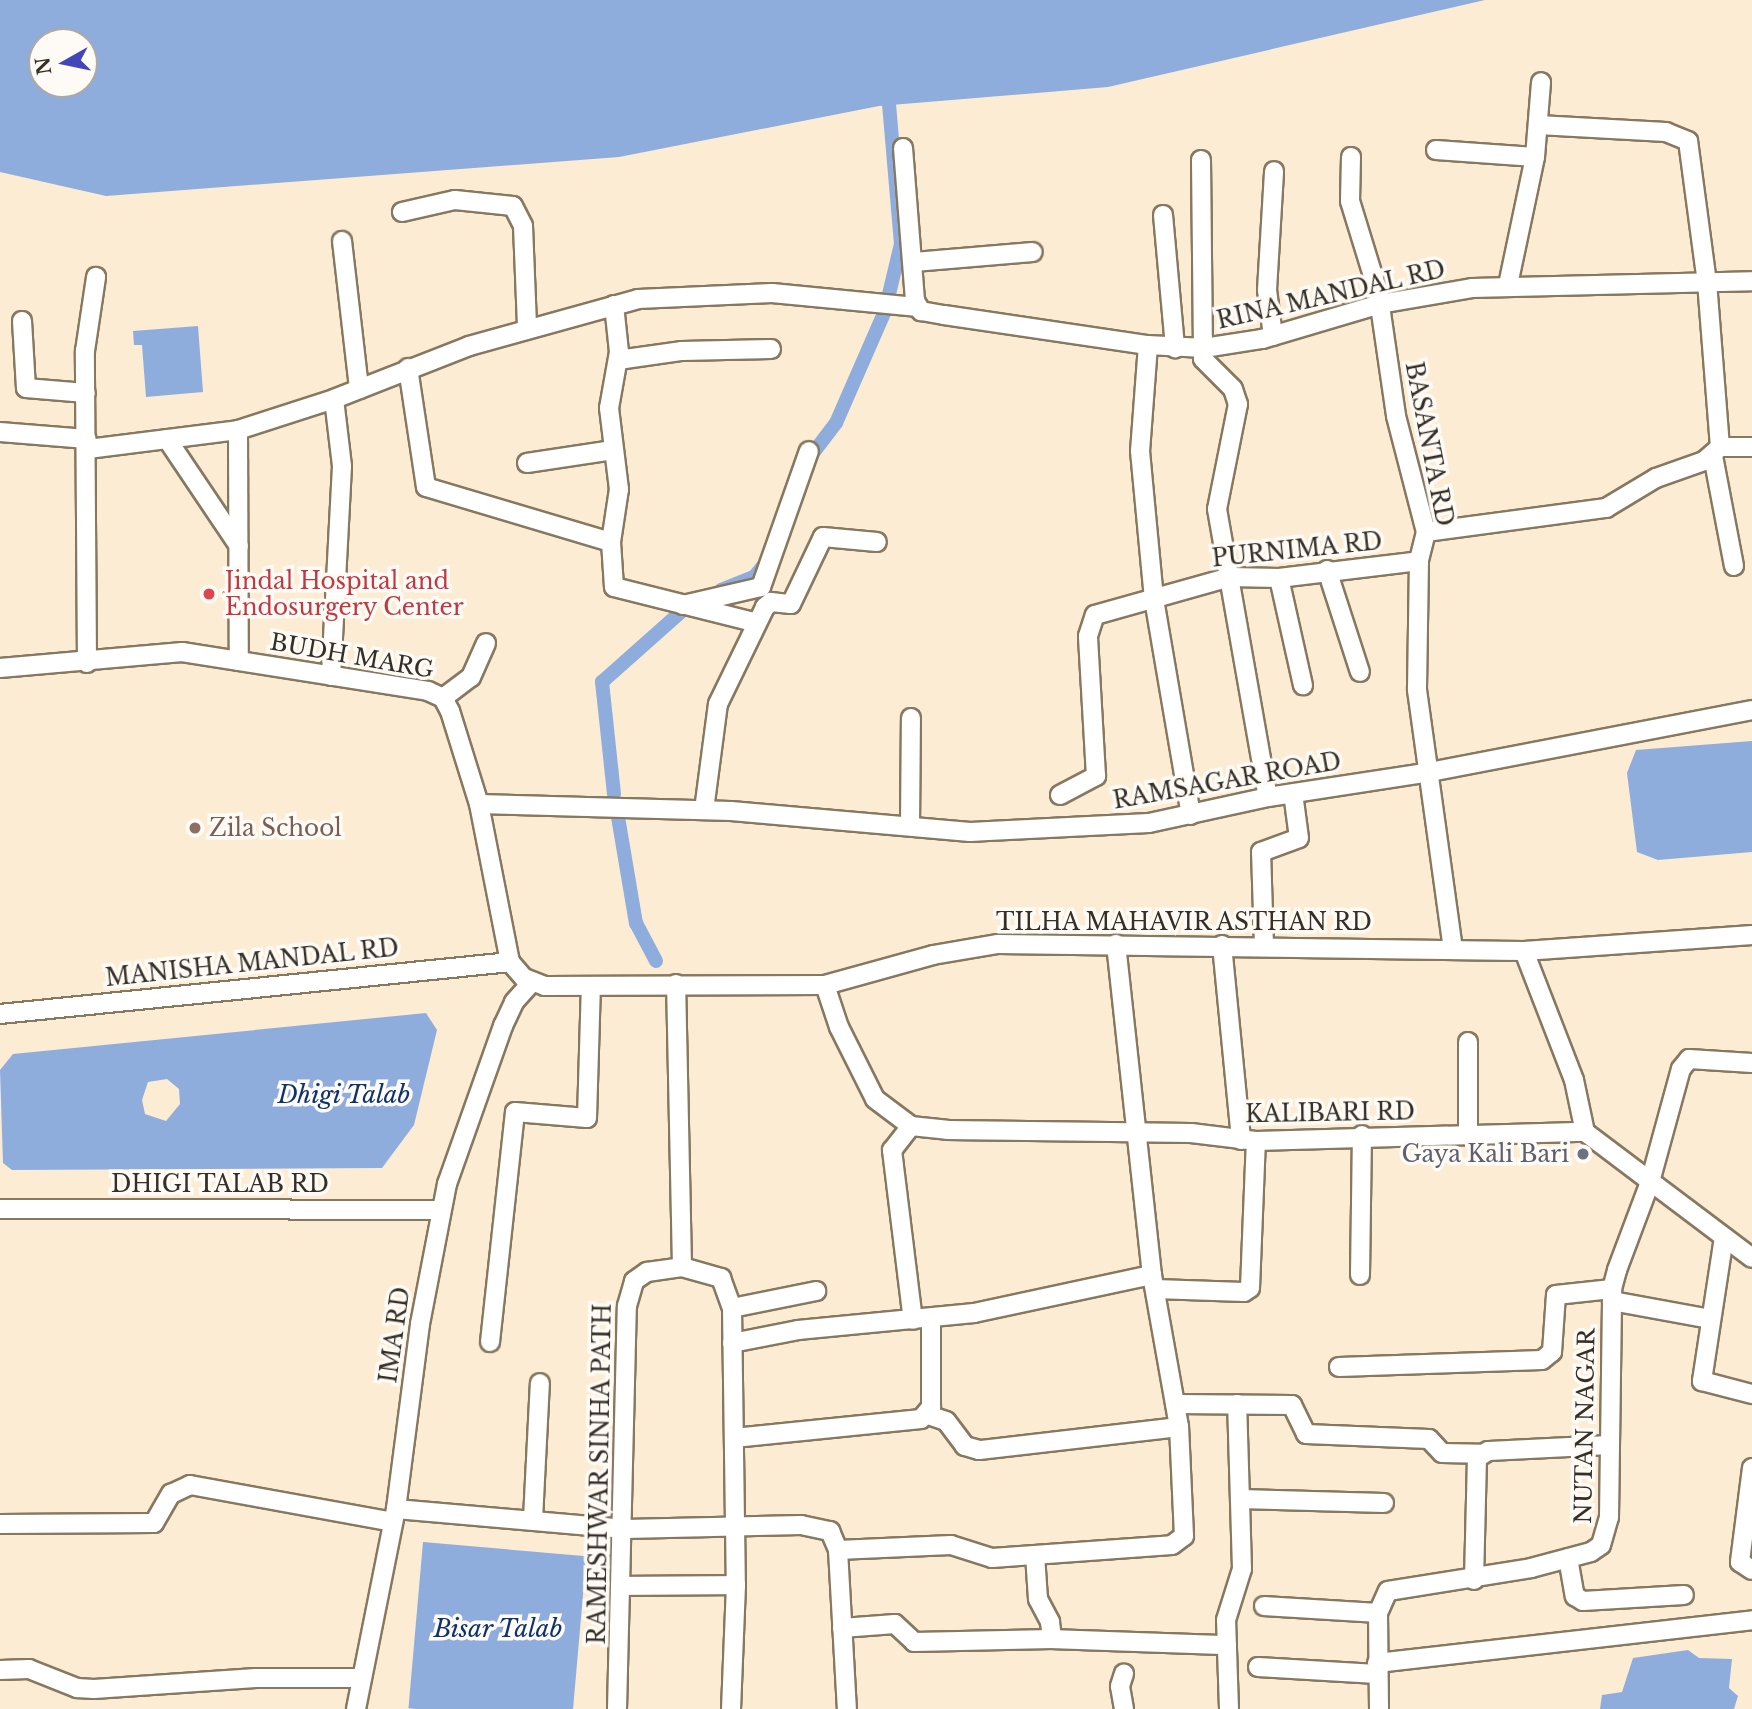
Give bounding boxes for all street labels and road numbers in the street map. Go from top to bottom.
street label: RINA MANDAL RD [1213,255,1449,335]
street label: BASANTA RD [1399,359,1459,529]
street label: PURNIMA RD [1210,527,1384,573]
street label: BUDH MARG [268,628,436,684]
street label: RAMSAGAR ROAD [1110,747,1344,815]
street label: TILHA MAHAVIR ASTHAN RD [995,908,1373,936]
street label: MANISHA MANDAL RD [103,934,401,992]
street label: KALIBARI RD [1245,1098,1415,1128]
street label: DHIGI TALAB RD [111,1170,329,1198]
street label: IMA RD [375,1285,415,1385]
street label: RAMESHWAR SINHA PATH [583,1302,617,1646]
street label: NUTAN NAGAR [1569,1328,1601,1524]

